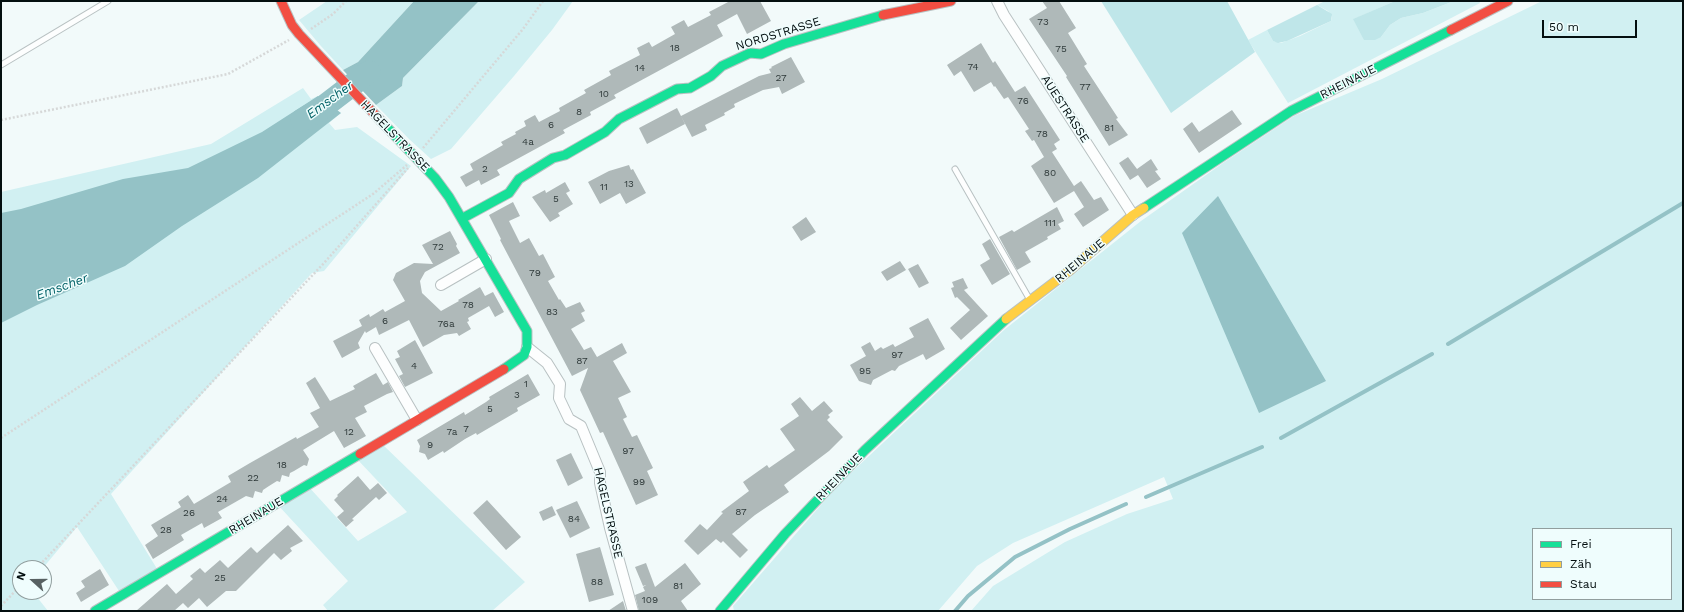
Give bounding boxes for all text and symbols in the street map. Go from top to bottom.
scale bar [1544,12,1639,38]
street label: NORDSTRASSE [734,14,822,54]
house number: 73 [1037,16,1049,28]
text: 50 m [1549,20,1579,34]
house number: 18 [670,42,680,54]
house number: 75 [1055,43,1067,55]
house number: 74 [967,61,979,73]
house number: 14 [635,62,645,74]
street label: RHEINAUE [1318,62,1378,102]
house number: 27 [775,72,787,84]
street label: AUESTRASSE [1038,73,1092,145]
water label: Emscher [304,78,356,122]
house number: 77 [1079,81,1091,93]
house number: 10 [599,88,609,100]
house number: 76 [1017,95,1029,107]
street label: HAGELSTRASSE [357,97,433,175]
house number: 8 [576,106,582,118]
house number: 6 [548,119,554,131]
house number: 81 [1104,122,1114,134]
house number: 78 [1036,128,1048,140]
house number: 4a [522,136,534,148]
house number: 2 [482,163,488,175]
house number: 80 [1044,167,1056,179]
house number: 13 [624,178,634,190]
house number: 11 [600,181,608,193]
house number: 5 [553,193,559,205]
house number: 111 [1044,217,1056,229]
street label: RHEINAUE [1052,236,1108,286]
house number: 72 [432,241,444,253]
house number: 79 [529,267,541,279]
water label: Emscher [34,270,90,304]
house number: 78 [462,299,474,311]
house number: 83 [546,306,558,318]
house number: 6 [382,315,388,327]
house number: 76a [437,318,455,330]
house number: 97 [891,349,903,361]
house number: 87 [576,355,588,367]
house number: 4 [411,360,417,372]
house number: 95 [859,365,871,377]
house number: 1 [524,378,528,390]
house number: 3 [514,389,520,401]
house number: 5 [487,403,493,415]
house number: 7 [463,423,469,435]
house number: 12 [344,426,354,438]
house number: 7a [447,426,457,438]
house number: 9 [427,439,433,451]
house number: 97 [622,445,634,457]
street label: RHEINAUE [813,450,865,504]
house number: 18 [277,459,287,471]
street label: HAGELSTRASSE [590,466,626,560]
house number: 22 [247,472,259,484]
house number: 99 [633,476,645,488]
house number: 24 [216,493,228,505]
street label: RHEINAUE [226,494,286,538]
house number: 87 [735,506,747,518]
house number: 26 [183,507,195,519]
house number: 84 [568,513,580,525]
house number: 28 [160,524,172,536]
legend [1532,528,1672,600]
text: Frei [1570,537,1592,551]
text: Zäh [1570,557,1592,571]
north arrow [12,560,52,600]
text: N [14,570,29,582]
house number: 25 [214,572,226,584]
house number: 88 [591,576,603,588]
text: Stau [1570,577,1597,591]
house number: 81 [673,580,683,592]
house number: 109 [642,594,658,606]

